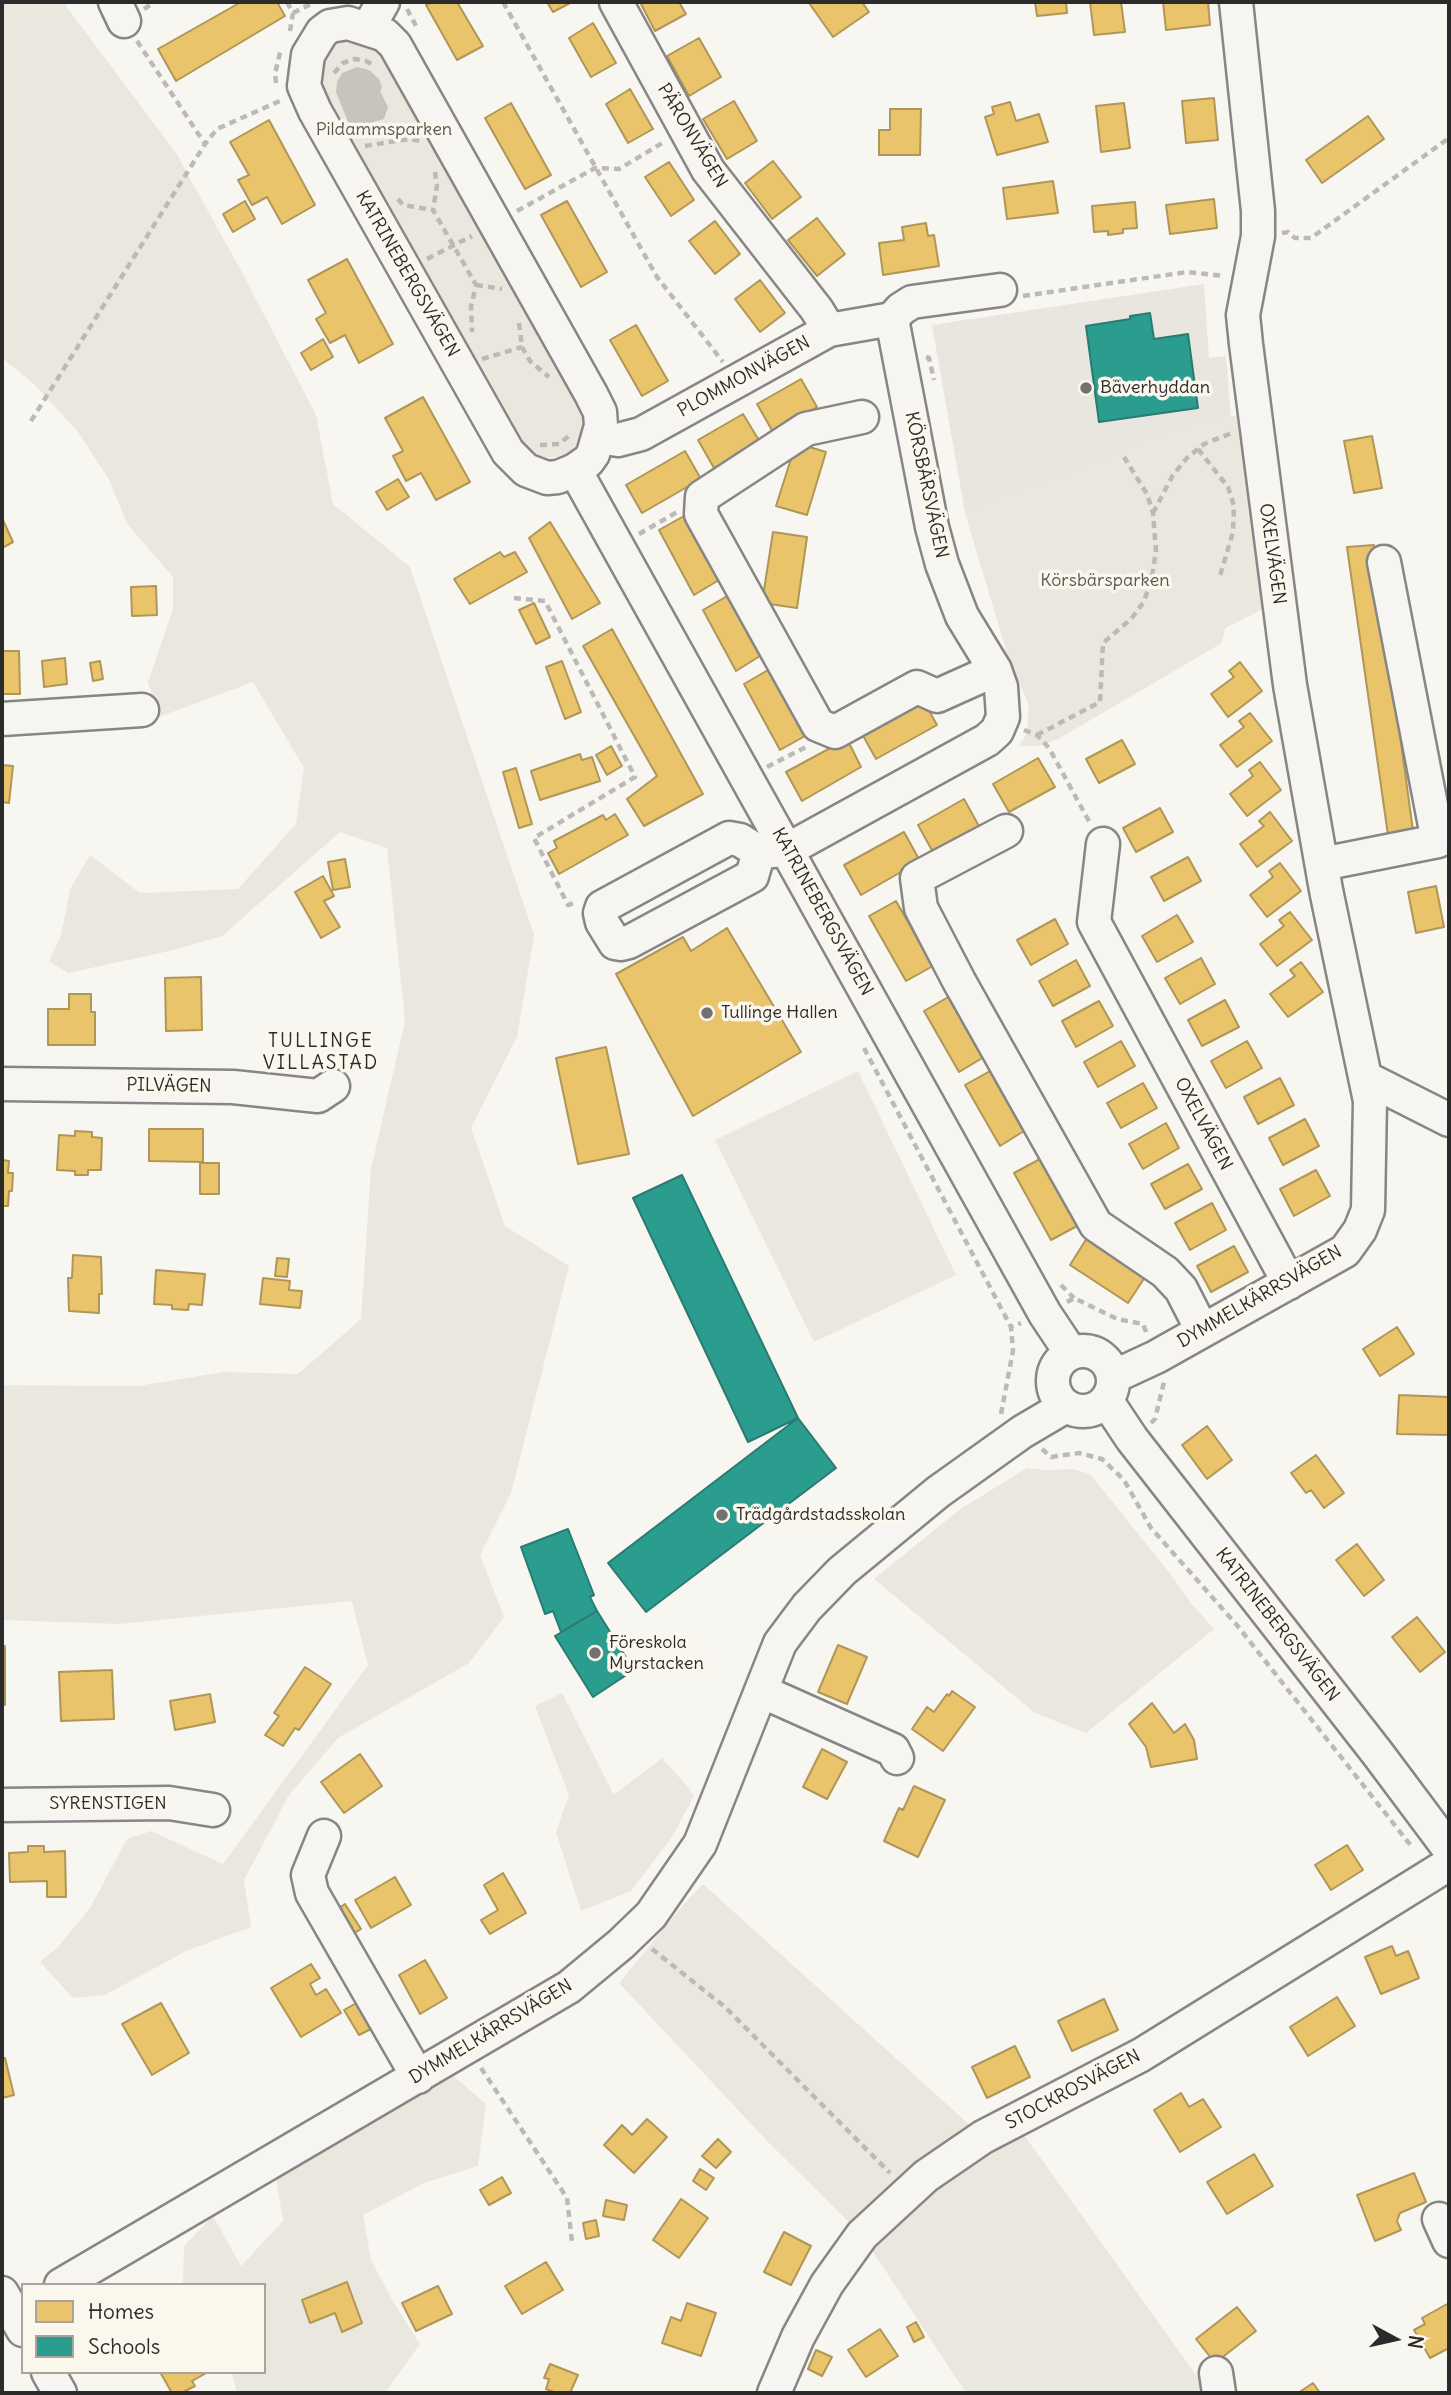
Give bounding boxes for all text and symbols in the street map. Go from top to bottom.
street label: PÄRONVÄGEN [652,80,732,192]
park label: Pildammsparken [316,119,452,141]
street label: KATRINEBERGSVÄGEN [350,187,464,361]
street label: PLOMMONVÄGEN [674,332,814,422]
place label: Bäverhyddan [1100,377,1210,399]
marker: Bäverhyddan [1078,380,1094,396]
street label: KÖRSBÄRSVÄGEN [900,410,952,560]
street label: OXELVÄGEN [1254,502,1290,606]
park label: Körsbärsparken [1040,570,1170,592]
street label: KATRINEBERGSVÄGEN [767,824,877,1000]
place label: Tullinge Hallen [721,1002,838,1024]
marker: Tullinge Hallen [699,1005,715,1021]
district label: TULLINGE VILLASTAD [264,1031,378,1075]
street label: PILVÄGEN [126,1074,212,1098]
street label: OXELVÄGEN [1170,1074,1236,1174]
street label: DYMMELKÄRRSVÄGEN [1174,1241,1346,1353]
place label: Trädgårdstadsskolan [736,1504,906,1526]
marker: Trädgårdstadsskolan [714,1507,730,1523]
street label: KATRINEBERGSVÄGEN [1210,1544,1344,1706]
place label: Föreskola Myrstacken [609,1632,704,1674]
marker: Föreskola Myrstacken [587,1645,603,1661]
street label: SYRENSTIGEN [49,1793,167,1815]
street label: DYMMELKÄRRSVÄGEN [406,1975,576,2089]
street label: STOCKROSVÄGEN [1002,2045,1144,2135]
legend [21,2283,266,2374]
text: Homes [88,2298,154,2325]
north arrow [1360,2304,1430,2374]
text: Schools [88,2333,160,2360]
text: N [1403,2334,1429,2350]

